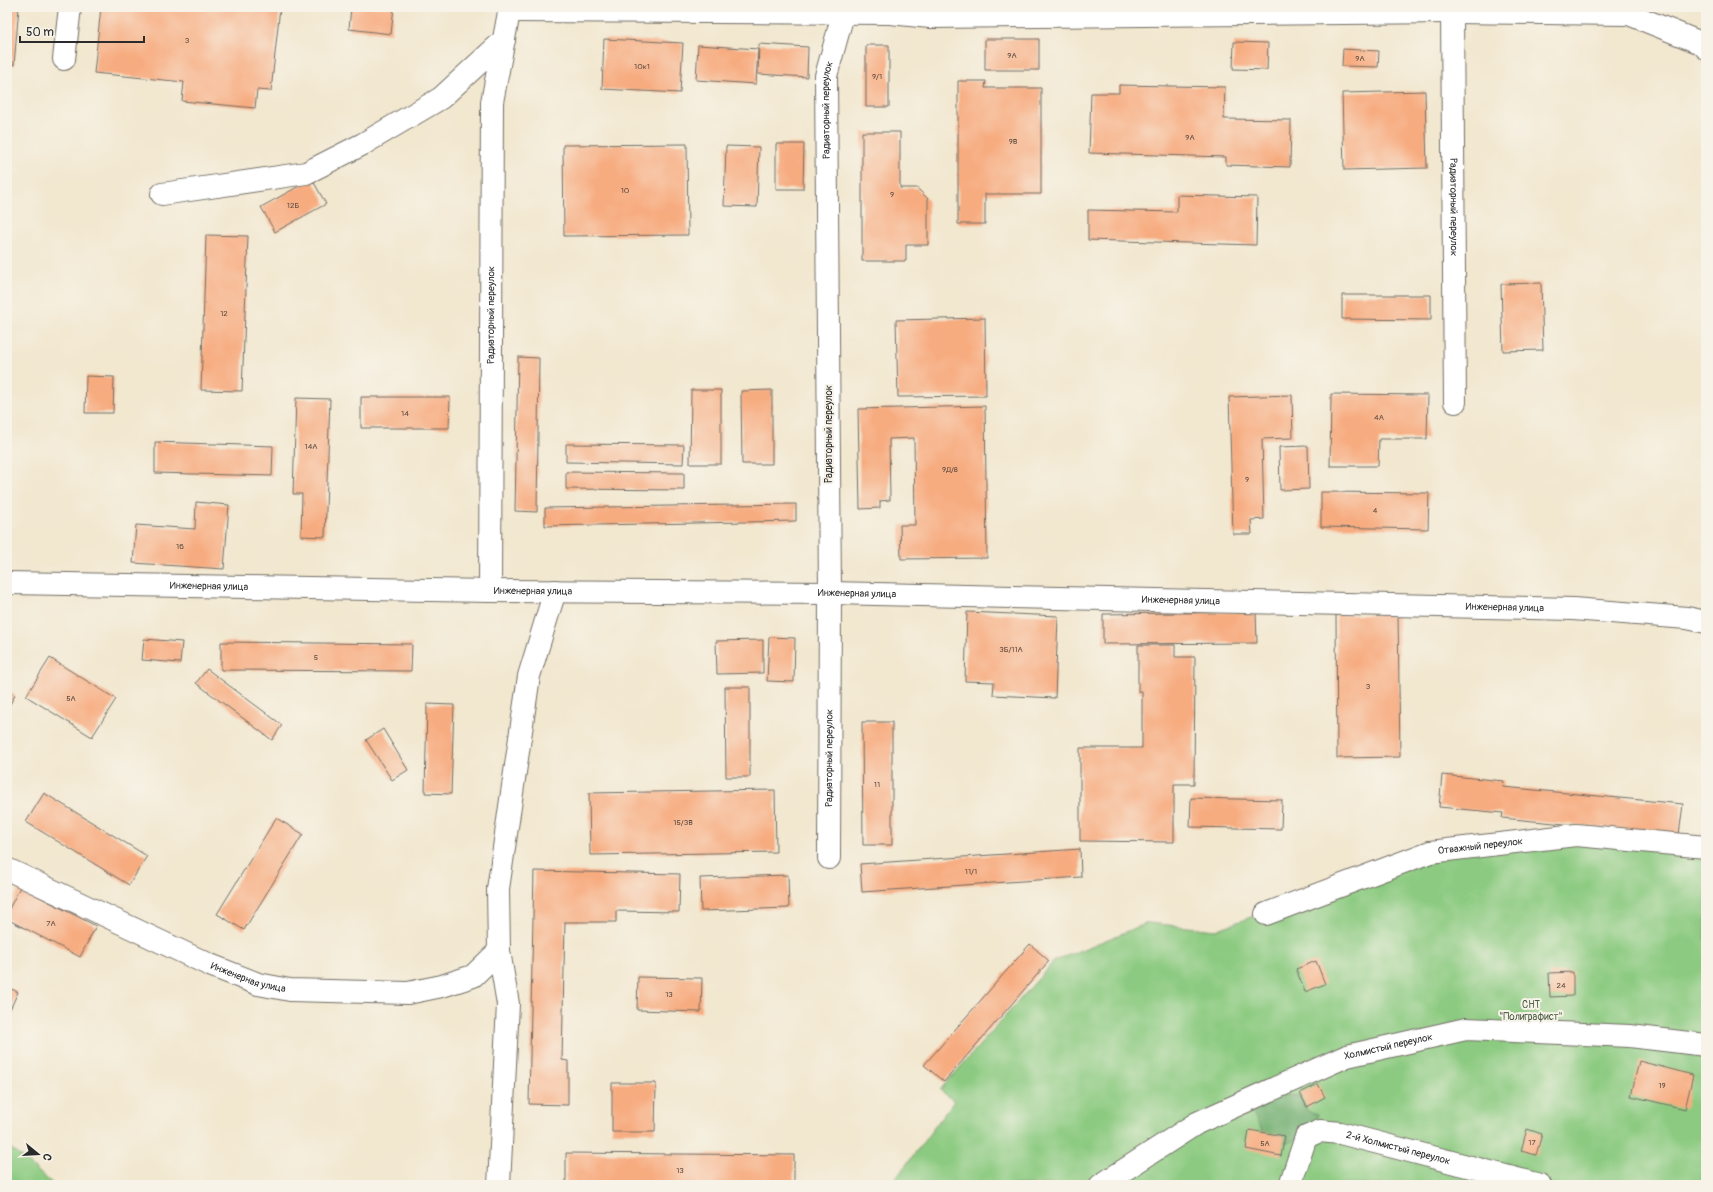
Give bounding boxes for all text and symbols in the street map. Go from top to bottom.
scale bar [20,18,144,44]
text: 50 m [26,25,54,40]
house number: 3 [185,36,190,45]
house number: 9А [1007,51,1017,60]
house number: 9А [1355,54,1365,63]
street label: Радиаторный переулок [820,60,836,159]
house number: 10к1 [634,62,650,71]
house number: 9/1 [872,72,882,81]
house number: 9А [1185,133,1195,142]
house number: 9В [1009,137,1018,146]
street label: Радиаторный переулок [1447,158,1460,256]
house number: 10 [621,186,630,195]
house number: 9 [890,190,894,199]
house number: 12Б [287,201,299,210]
street label: Радиаторный переулок [485,266,497,364]
house number: 12 [220,309,228,318]
street label: Радиаторный переулок [823,385,835,483]
house number: 14 [401,409,409,418]
house number: 4А [1374,413,1384,422]
house number: 14А [305,442,317,451]
house number: 9Д/8 [942,465,958,474]
house number: 9 [1245,475,1249,484]
house number: 4 [1373,506,1378,515]
house number: 16 [176,542,184,551]
street label: Инженерная улица [170,580,249,593]
street label: Инженерная улица [494,585,573,597]
street label: Инженерная улица [818,587,897,600]
street label: Инженерная улица [1141,594,1221,607]
street label: Инженерная улица [1465,601,1544,614]
house number: 3Б/11А [999,645,1023,654]
house number: 5 [314,653,318,662]
house number: 3 [1366,682,1371,691]
house number: 5А [66,694,76,703]
street label: Радиаторный переулок [823,709,836,807]
house number: 11 [874,780,880,789]
house number: 15/3В [673,818,693,827]
street label: Отважный переулок [1437,835,1524,857]
house number: 11/1 [965,867,977,876]
house number: 7А [46,919,56,928]
street label: Инженерная улица [209,960,287,995]
house number: 24 [1556,981,1566,990]
house number: 13 [665,990,673,999]
park label: СНТ "Полиграфист" [1499,999,1563,1023]
street label: Холмистый переулок [1343,1031,1434,1062]
house number: 19 [1658,1081,1666,1090]
street label: 2-й Холмистый переулок [1345,1129,1451,1167]
north arrow [18,1134,58,1174]
house number: 17 [1528,1138,1536,1147]
house number: 5А [1260,1139,1270,1148]
text: С [40,1152,54,1162]
house number: 13 [676,1166,684,1175]

